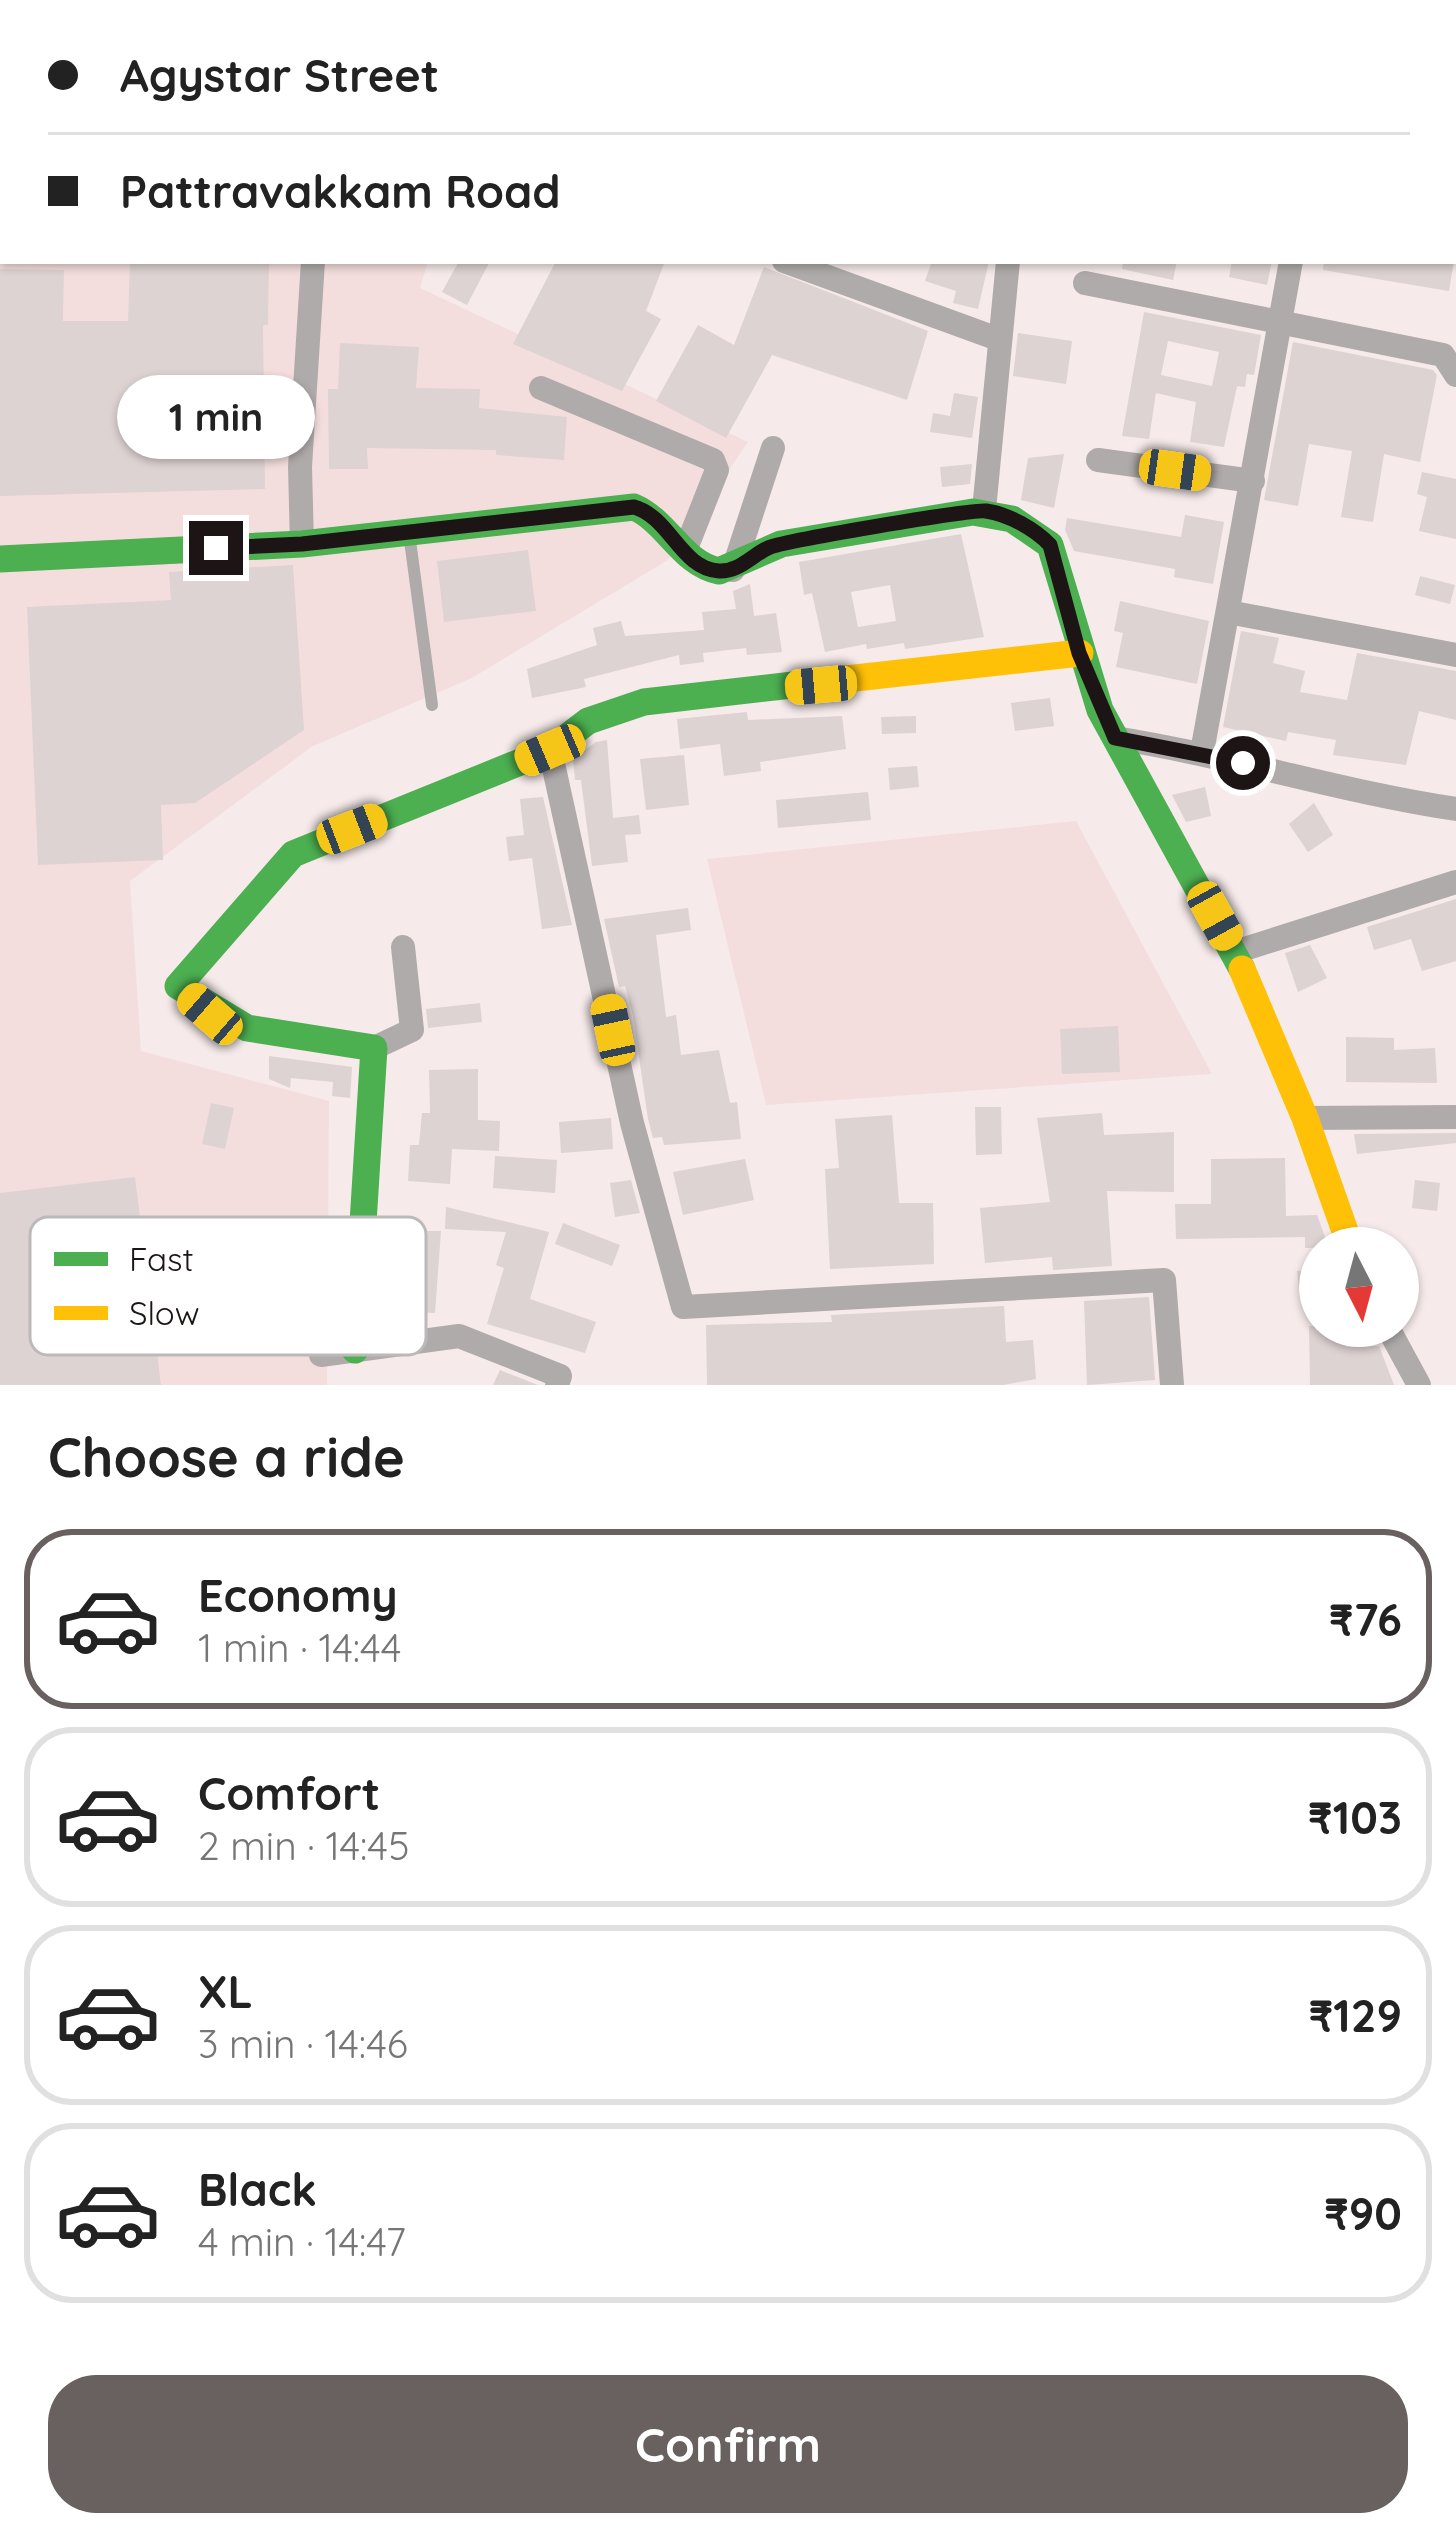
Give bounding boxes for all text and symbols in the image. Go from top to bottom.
text: Agystar Street [120,47,439,103]
text: Pattravakkam Road [120,163,561,219]
callout: 1 min [117,374,315,458]
text: 1 min [169,392,263,441]
car [1137,447,1213,493]
route end [189,521,243,575]
car [784,664,858,706]
car [510,719,590,781]
route start [1216,736,1270,790]
car [312,799,392,859]
car [1182,876,1248,956]
car [171,977,249,1051]
car [588,991,638,1069]
legend [30,1217,426,1355]
north arrow [1299,1227,1419,1347]
map controls [1299,1227,1419,1347]
text: Fast [129,1238,194,1279]
text: Slow [129,1292,200,1333]
text: Choose a ride [48,1423,405,1491]
icon: car [54,1565,162,1673]
text: Economy [198,1567,398,1623]
text: ₹76 [1329,1591,1402,1647]
text: 1 min · 14:44 [198,1623,401,1672]
icon: car [54,1763,162,1871]
text: Comfort [198,1765,380,1821]
text: ₹103 [1308,1789,1402,1845]
text: 2 min · 14:45 [198,1821,409,1870]
icon: car [54,1961,162,2069]
text: XL [198,1963,253,2019]
text: ₹129 [1308,1987,1402,2043]
text: 3 min · 14:46 [198,2019,408,2068]
icon: car [54,2159,162,2267]
text: Black [198,2161,317,2217]
text: ₹90 [1324,2185,1402,2241]
text: 4 min · 14:47 [198,2217,406,2266]
button: Confirm [48,2375,1408,2513]

